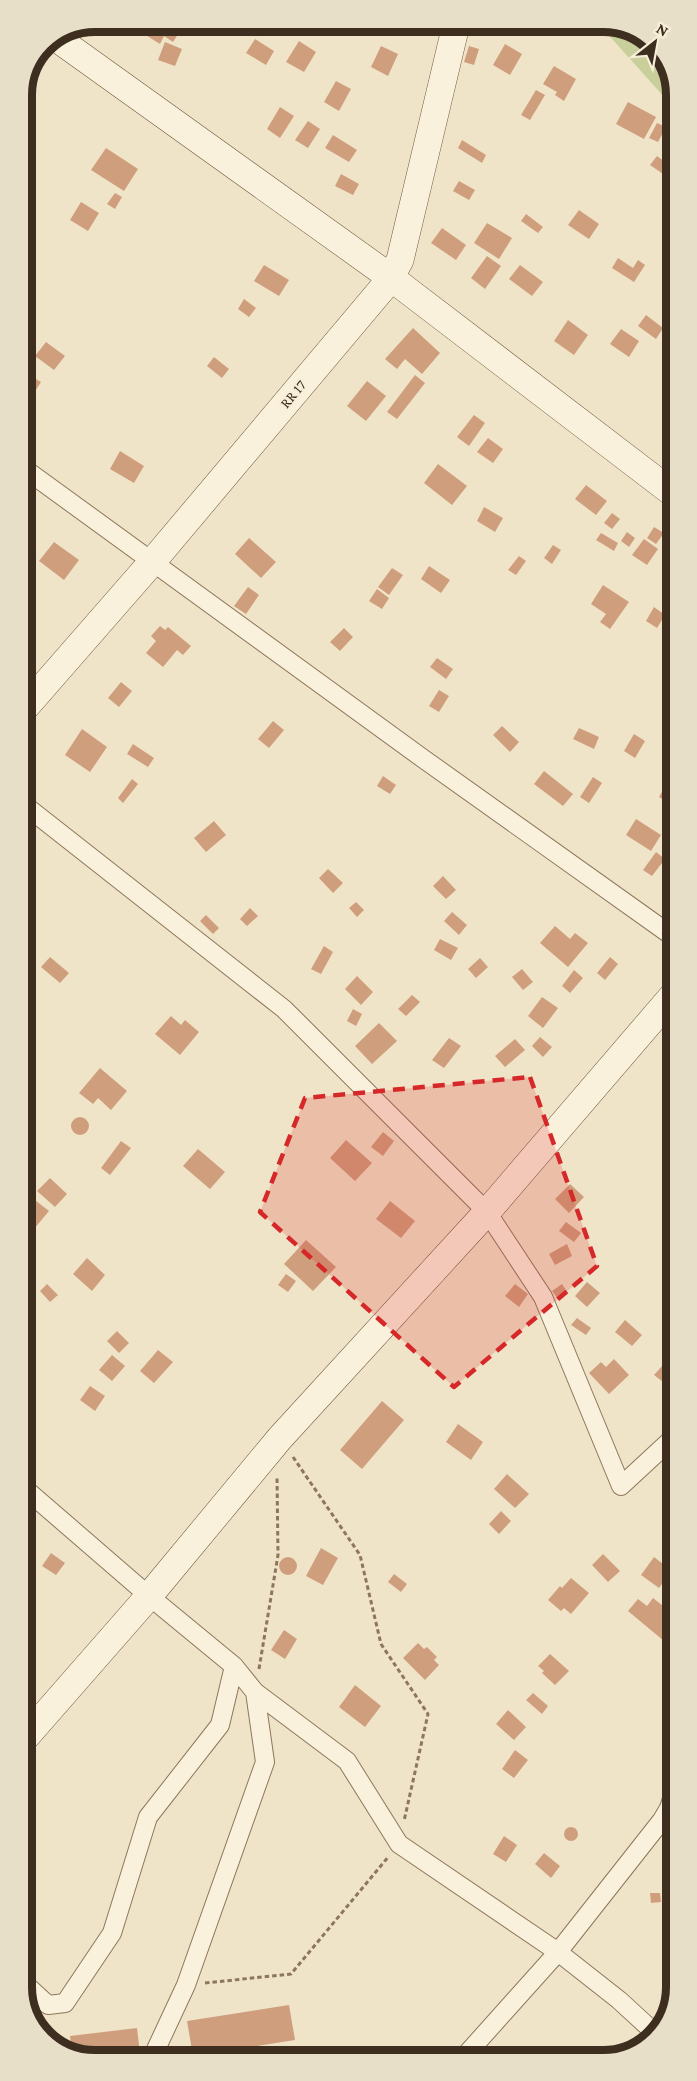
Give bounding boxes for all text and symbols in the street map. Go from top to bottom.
north arrow [625,12,685,72]
text: N [653,19,672,40]
street label: RR 17 [277,377,309,411]

